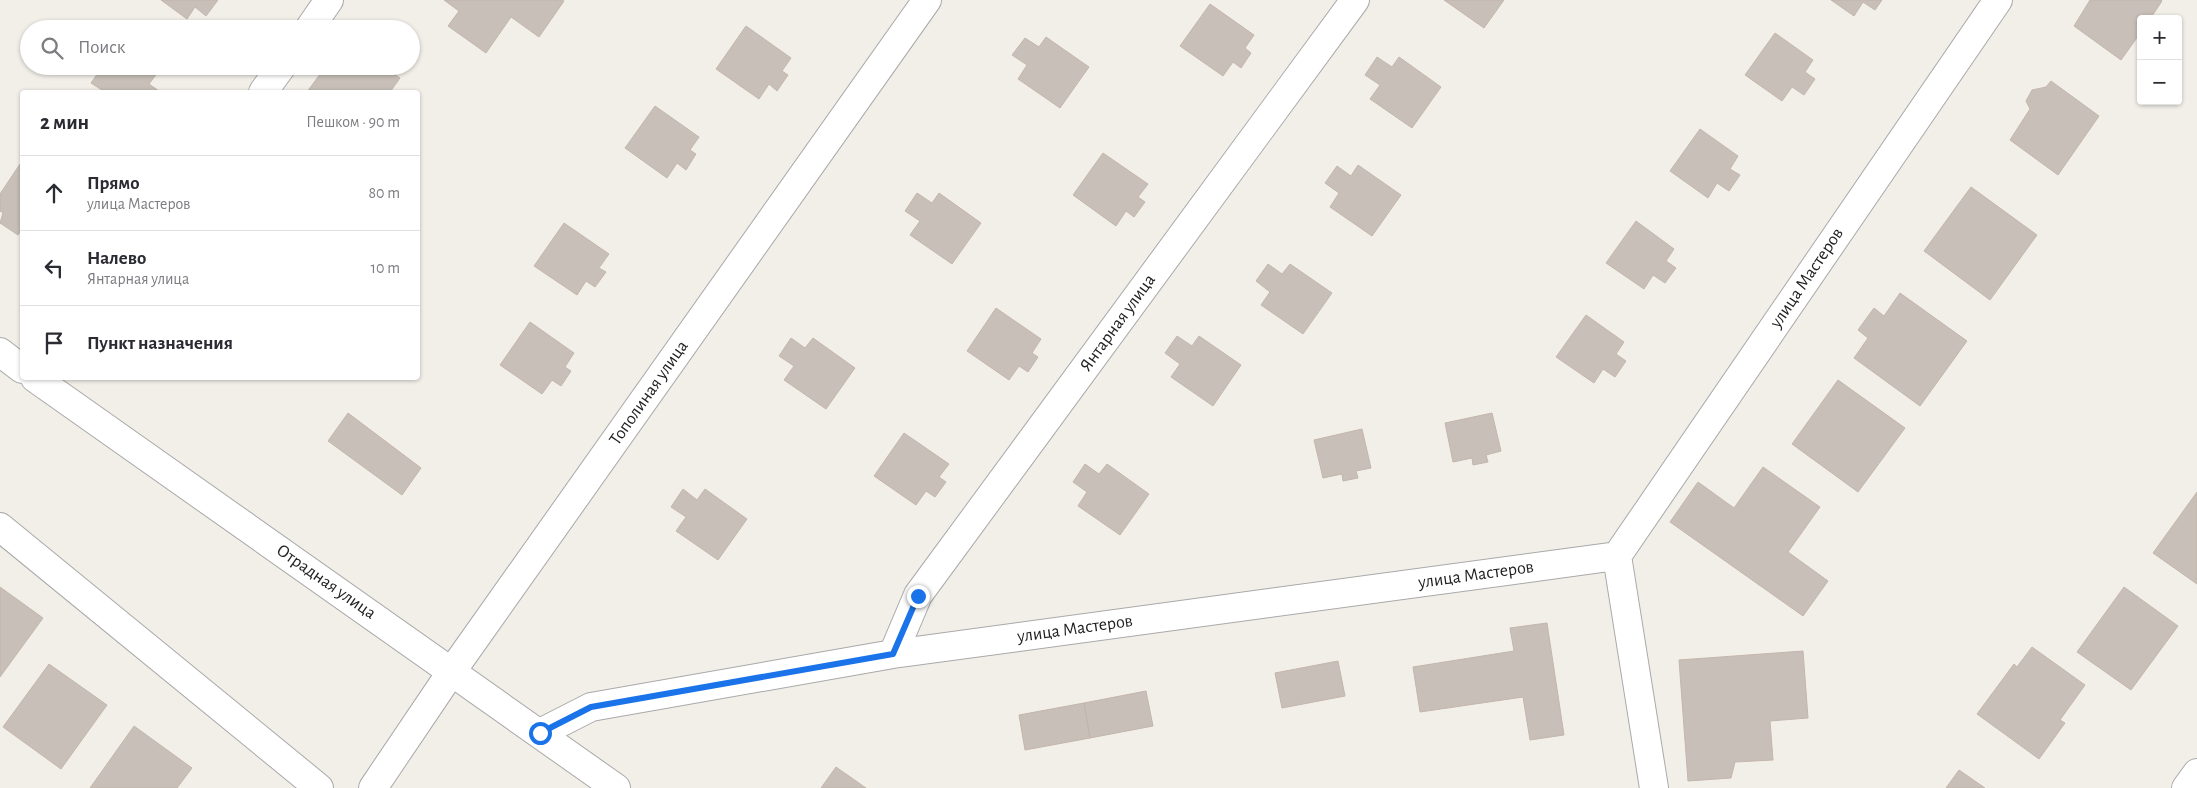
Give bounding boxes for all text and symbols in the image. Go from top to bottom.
map controls [2137,15,2182,105]
button: + [2137,15,2182,60]
search box [20,20,420,75]
icon: search [38,34,66,62]
text: Поиск [78,38,125,57]
button: − [2137,60,2182,105]
text: 2 мин [40,112,89,133]
text: Пешком · 90 m [306,114,400,130]
text: Прямо [87,174,140,193]
icon: ahead [40,179,68,207]
text: 80 m [369,185,400,201]
text: улица Мастеров [87,196,191,212]
street label: улица Мастеров [1766,225,1847,332]
text: Налево [87,249,146,268]
icon: left [40,254,68,282]
text: 10 m [371,260,400,276]
text: Янтарная улица [87,271,189,287]
street label: Янтарная улица [1077,271,1159,375]
icon: arrive [40,329,68,357]
text: Пункт назначения [87,334,233,353]
street label: Тополиная улица [606,337,692,449]
street label: Отрадная улица [273,541,379,623]
street label: улица Мастеров [1416,558,1535,592]
route end [907,585,930,608]
street label: улица Мастеров [1015,612,1134,646]
route start [529,722,552,745]

